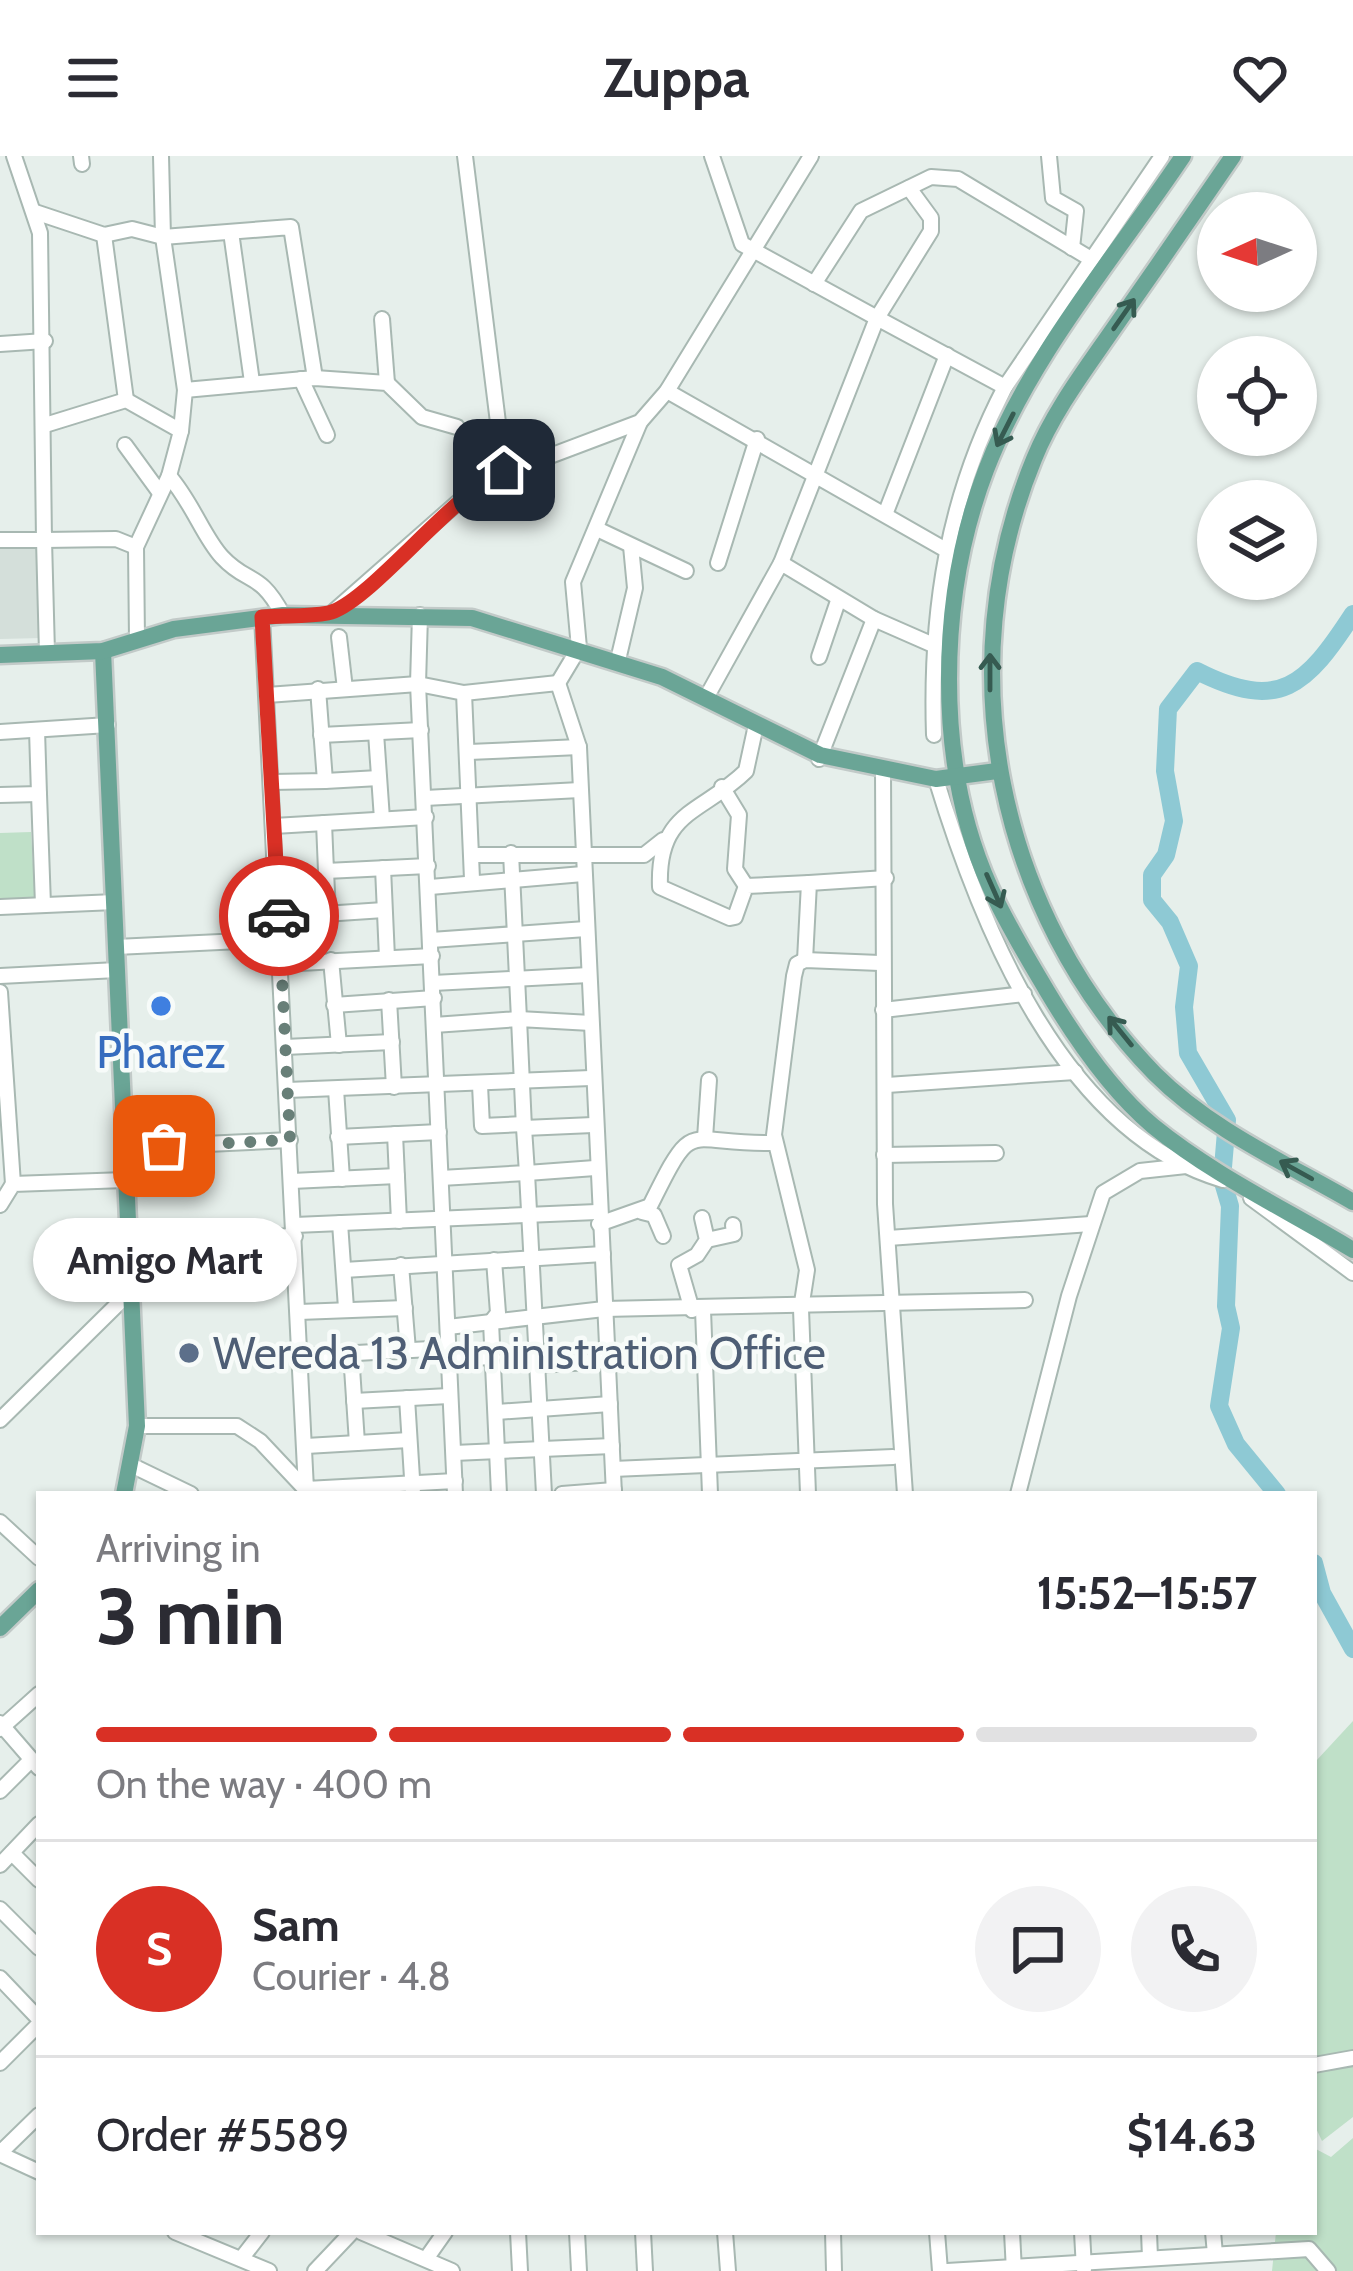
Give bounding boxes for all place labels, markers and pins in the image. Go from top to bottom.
pin [453,419,555,521]
marker: Pharez [148,993,174,1019]
place label: Pharez [96,1025,226,1079]
pin [113,1095,215,1197]
callout: Amigo Mart [32,1218,296,1302]
place label: Wereda 13 Administration Office [213,1326,826,1380]
marker: Wereda 13 Administration Office [176,1340,202,1366]

